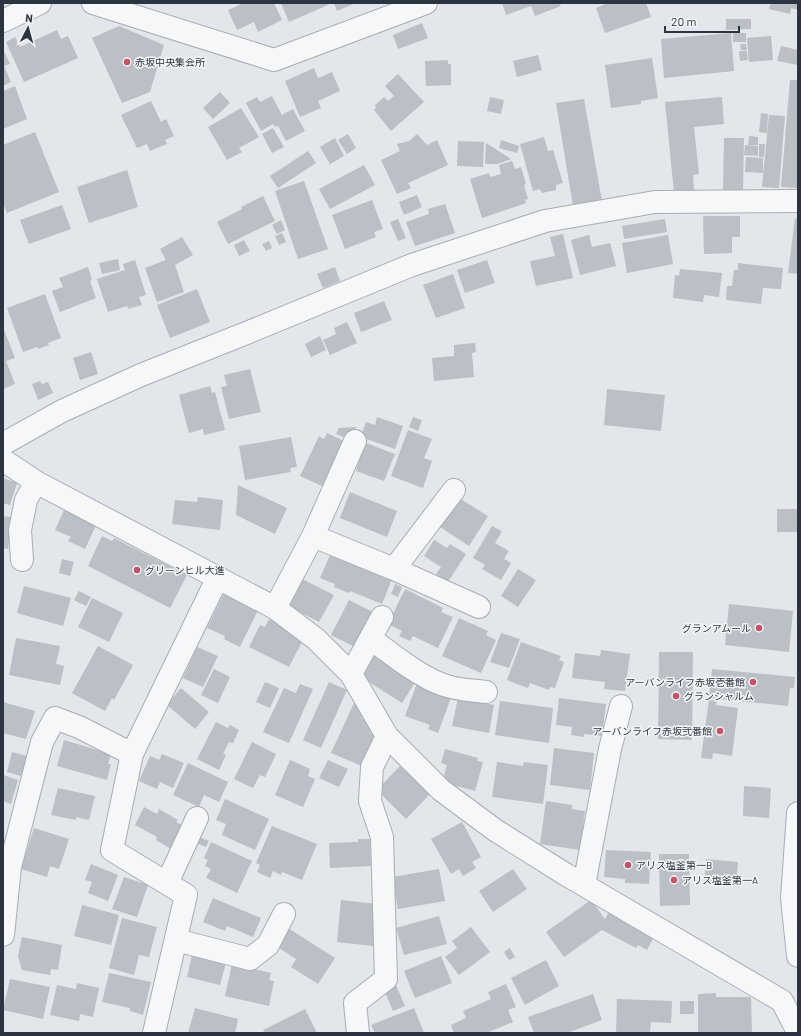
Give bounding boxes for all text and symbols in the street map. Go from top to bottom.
north arrow [8,8,48,48]
scale bar [665,8,739,34]
text: N [25,11,33,24]
text: 20 m [671,14,697,28]
place label: 赤坂中央集会所 [135,56,205,68]
marker: 赤坂中央集会所 [122,57,132,67]
place label: グリーンヒル大進 [145,564,225,576]
marker: グリーンヒル大進 [132,565,142,575]
place label: グランアムール [682,622,751,634]
marker: グランアムール [754,623,764,633]
place label: アーバンライフ赤坂壱番館 [625,676,745,688]
marker: アーバンライフ赤坂壱番館 [748,677,758,687]
place label: グランシャルム [684,690,754,702]
marker: グランシャルム [671,691,681,701]
place label: アーバンライフ赤坂弐番館 [592,725,712,737]
marker: アーバンライフ赤坂弐番館 [715,726,725,736]
place label: アリス塩釜第一B [636,859,712,871]
marker: アリス塩釜第一B [623,860,633,870]
place label: アリス塩釜第一A [682,874,758,886]
marker: アリス塩釜第一A [669,875,679,885]

